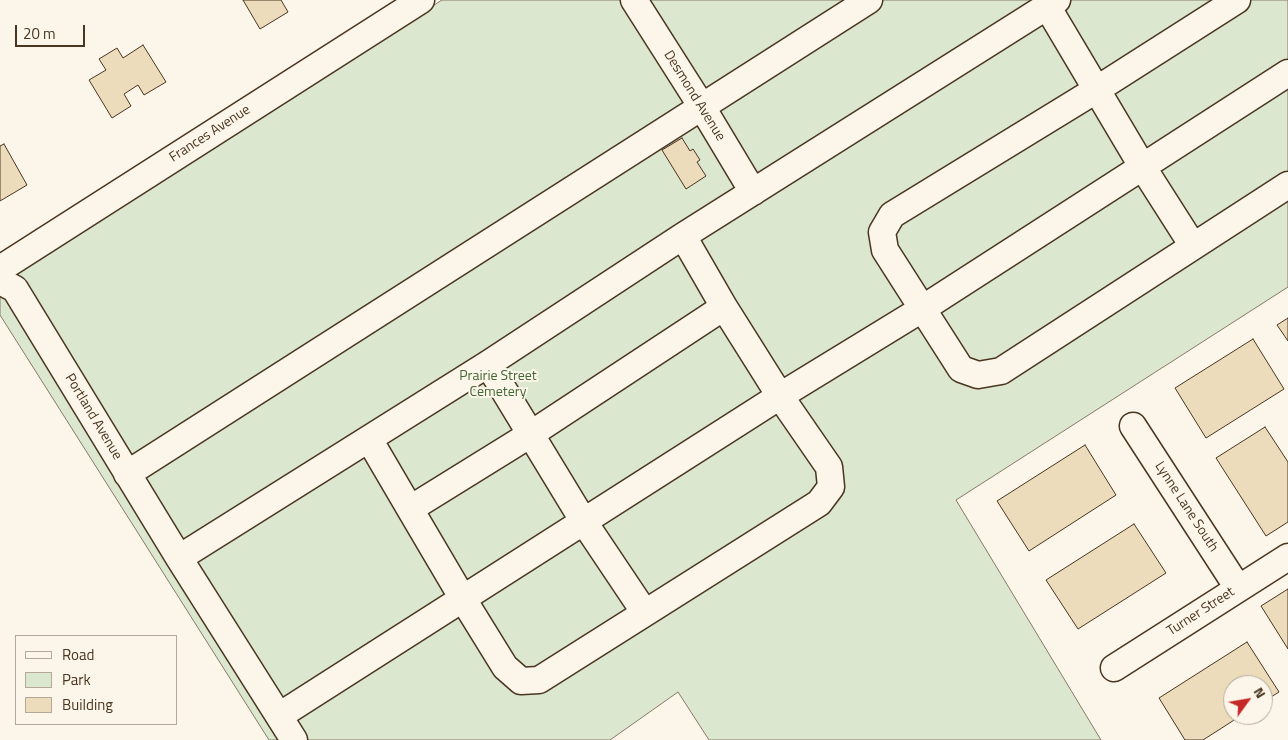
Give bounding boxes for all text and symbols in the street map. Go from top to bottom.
scale bar [18,15,88,47]
text: 20 m [23,22,56,45]
street label: Desmond Avenue [659,48,729,144]
street label: Frances Avenue [166,102,254,166]
park label: Prairie Street Cemetery [459,369,537,402]
street label: Portland Avenue [61,371,125,463]
street label: Lynne Lane South [1151,459,1221,555]
street label: Turner Street [1164,584,1238,640]
legend [15,635,178,725]
text: Road [62,643,94,666]
text: Park [62,668,91,691]
north arrow [1223,675,1273,725]
text: N [1249,683,1272,702]
text: Building [62,693,113,716]

